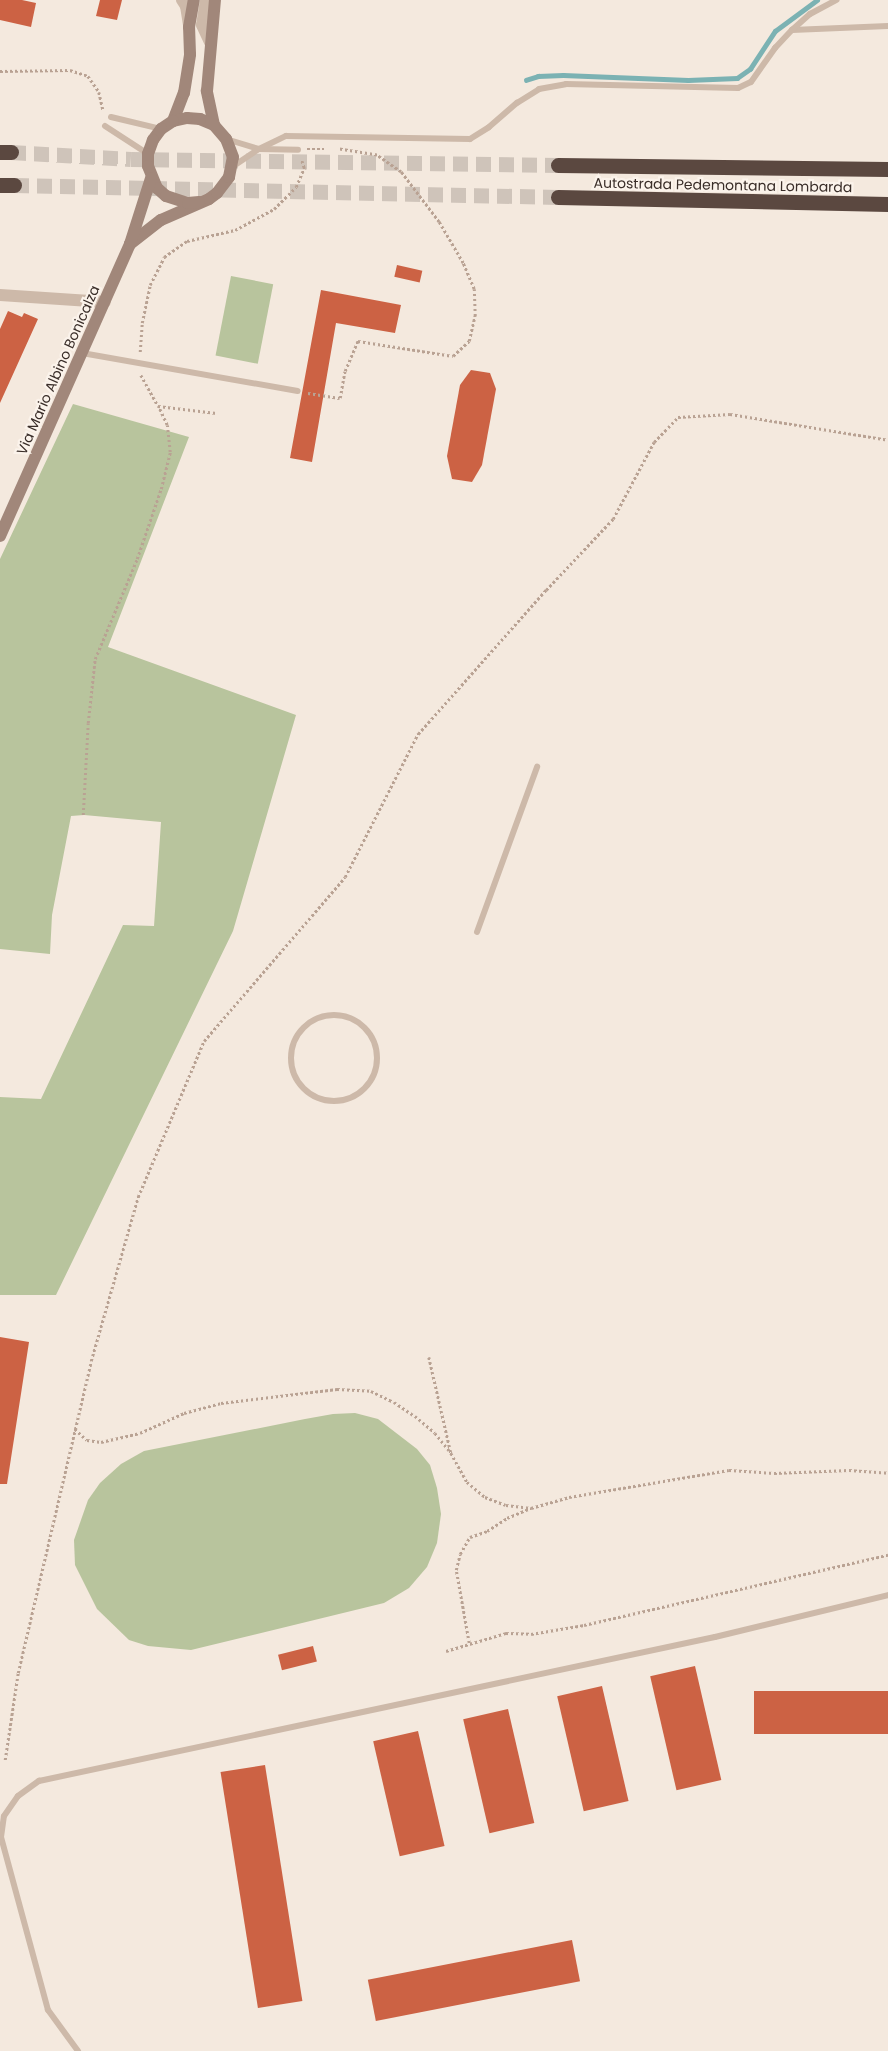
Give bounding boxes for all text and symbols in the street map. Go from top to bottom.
street label: Autostrada Pedemontana Lombarda [594,174,852,196]
street label: Via Mario Albino Bonicalza [13,283,103,457]

